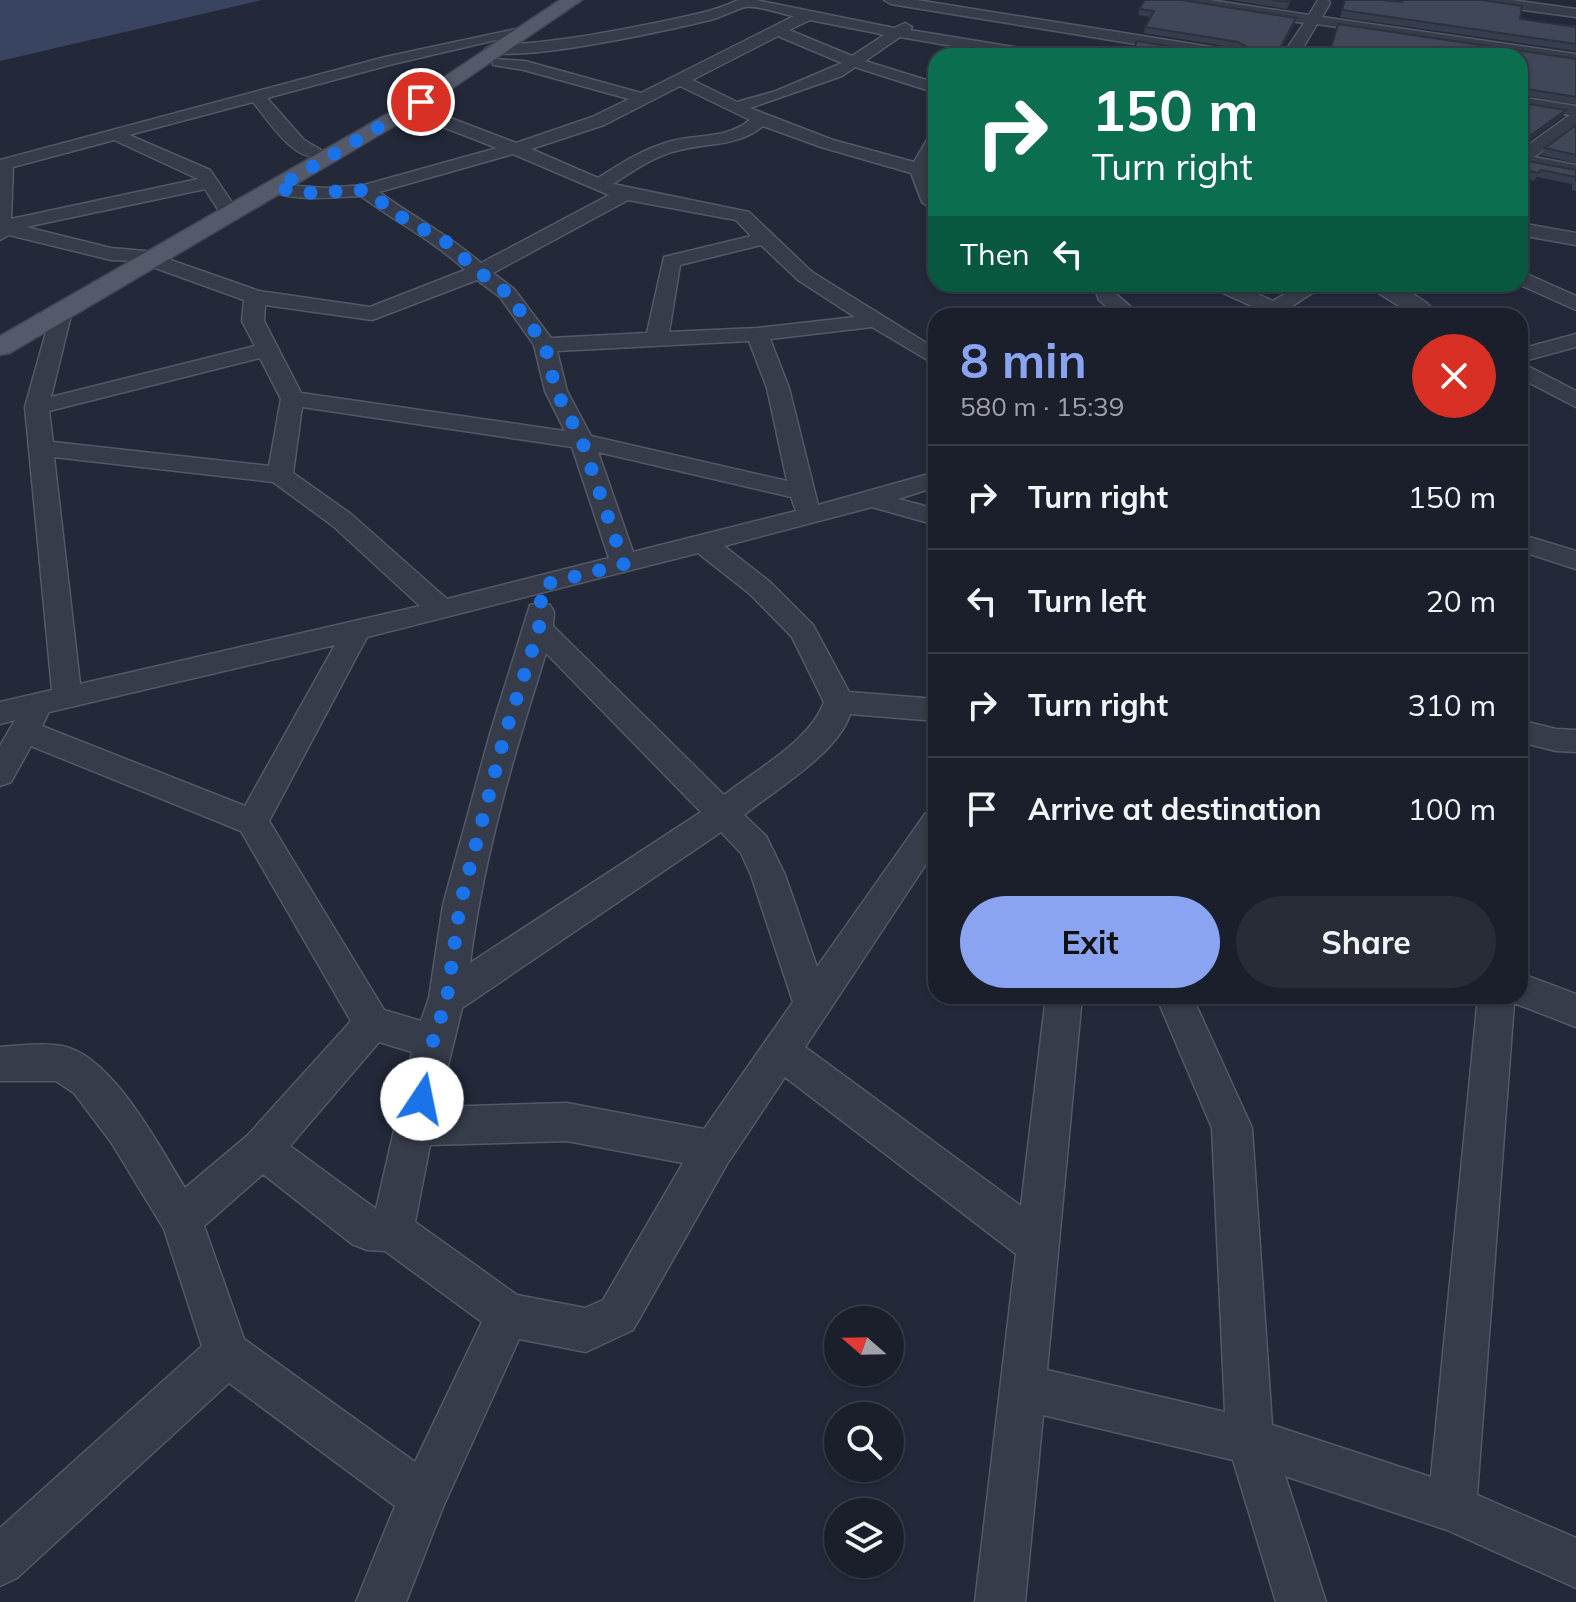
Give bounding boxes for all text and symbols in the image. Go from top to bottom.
pin [387,68,455,136]
text: 150 m [1092,75,1259,145]
icon: arrive [399,80,443,124]
icon: right [960,80,1064,184]
text: Turn right [1092,144,1253,189]
icon: left [1046,232,1090,276]
text: Then [960,235,1030,273]
text: 8 min [960,330,1087,390]
button: close [1412,334,1496,418]
text: 580 m · 15:39 [960,390,1124,423]
icon: right [960,475,1004,519]
text: Turn right [1028,478,1168,516]
text: 150 m [1408,478,1496,516]
icon: left [960,579,1004,623]
text: Turn left [1028,582,1146,620]
text: 20 m [1426,582,1496,620]
icon: right [960,683,1004,727]
text: Turn right [1028,686,1168,724]
text: 310 m [1408,686,1496,724]
icon: arrive [960,787,1004,831]
text: Arrive at destination [1028,790,1322,828]
text: 100 m [1408,790,1496,828]
button: Exit [960,896,1220,988]
button: Share [1236,896,1496,988]
position arrow [380,1057,464,1141]
north arrow [824,1306,904,1386]
map controls [824,1306,904,1578]
button: search [824,1402,904,1482]
button: layers [824,1498,904,1578]

